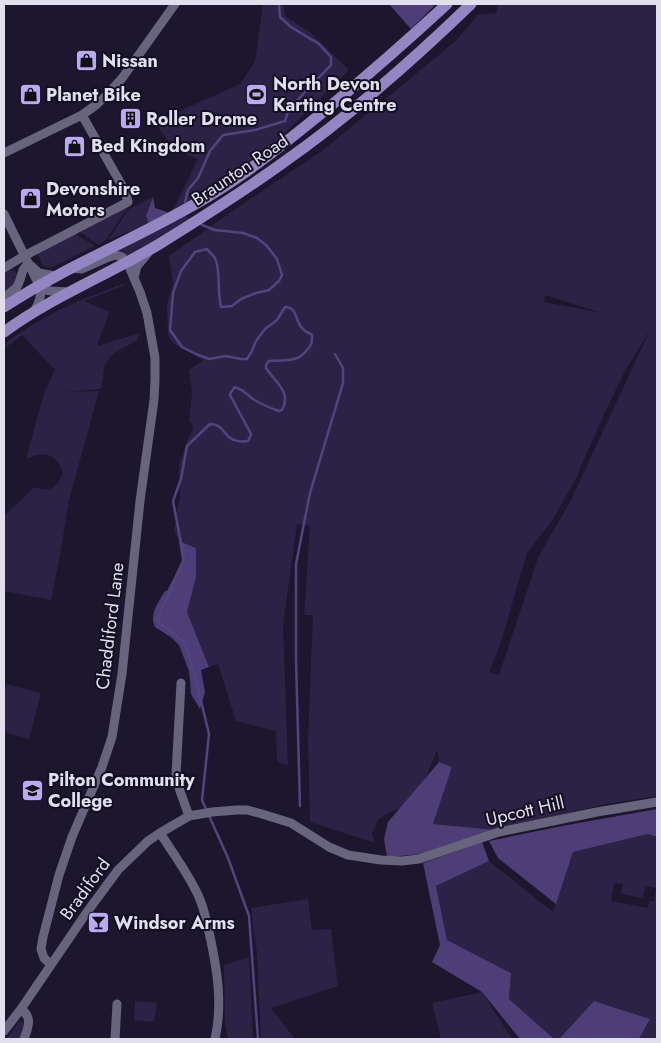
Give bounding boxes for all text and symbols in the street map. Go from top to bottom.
place label: Nissan [102,48,158,74]
shop icon: Nissan [74,49,98,73]
place label: North Devon Karting Centre [273,71,397,118]
place label: Planet Bike [46,82,141,108]
sports icon: North Devon Karting Centre [245,82,269,106]
shop icon: Planet Bike [18,83,42,107]
place label: Roller Drome [146,106,257,132]
building icon: Roller Drome [118,107,142,131]
street label: Braunton Road [186,128,294,212]
place label: Bed Kingdom [91,133,205,159]
shop icon: Bed Kingdom [63,134,87,158]
place label: Devonshire Motors [46,176,140,223]
shop icon: Devonshire Motors [18,187,42,211]
street label: Chaddiford Lane [89,561,131,691]
place label: Pilton Community College [48,767,195,814]
school or university icon: Pilton Community College [20,778,44,802]
street label: Upcott Hill [483,789,567,833]
street label: Bradiford [54,853,116,925]
place label: Windsor Arms [114,910,235,936]
bar icon: Windsor Arms [86,911,110,935]

